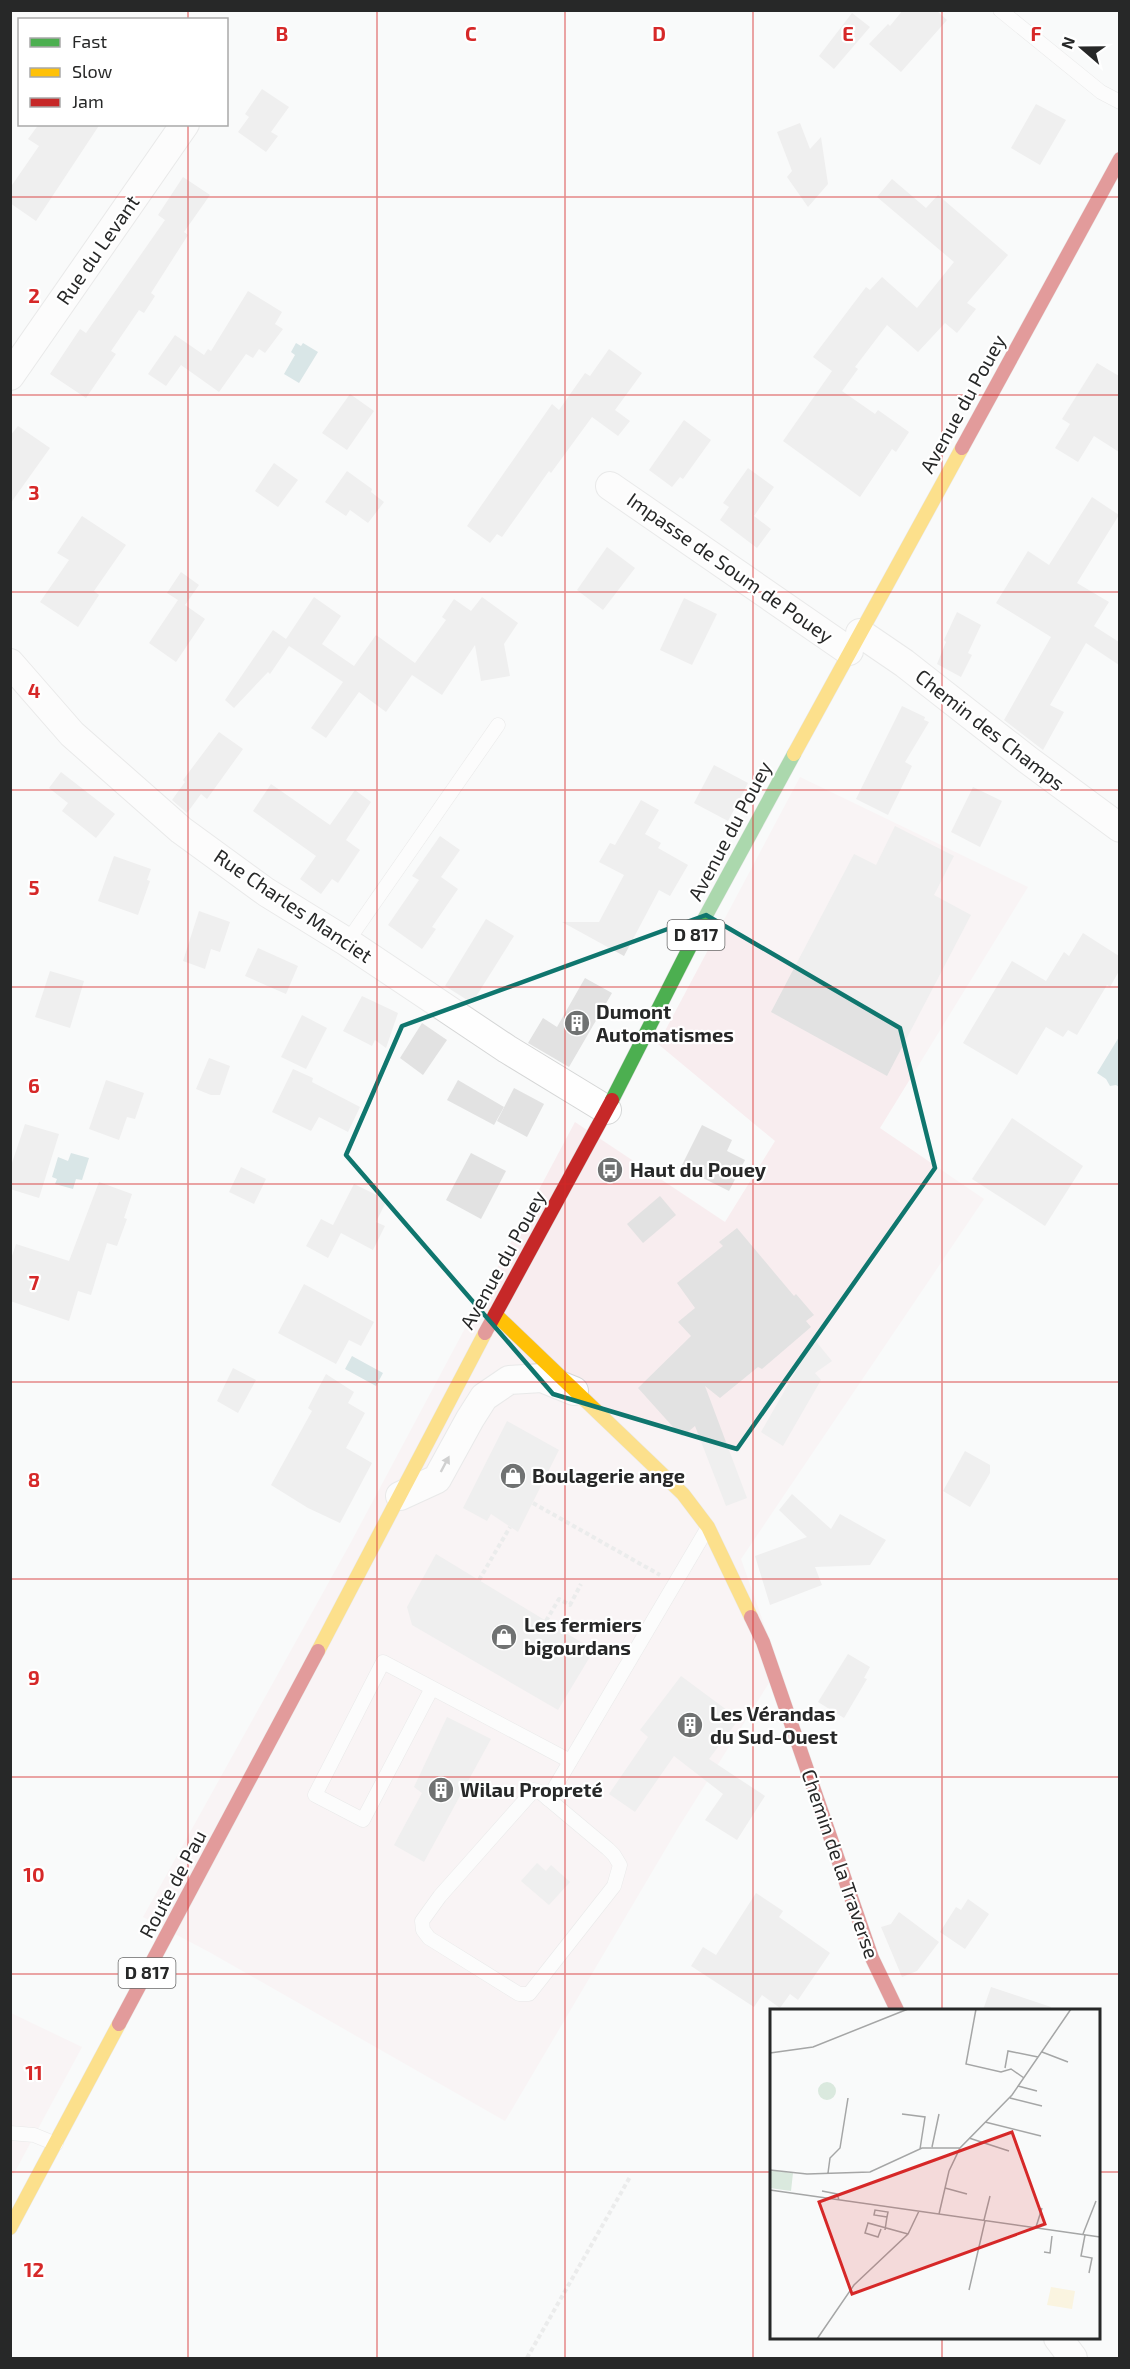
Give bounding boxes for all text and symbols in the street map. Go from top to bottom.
legend [18,18,228,126]
north arrow [1052,18,1112,78]
text: B [276,21,288,45]
text: C [465,21,477,45]
text: D [652,21,666,45]
text: E [842,21,854,45]
text: F [1030,21,1042,45]
text: Fast [72,30,107,52]
text: N [1057,34,1078,51]
text: Slow [72,60,113,82]
text: Jam [72,90,104,112]
street label: Rue du Levant [51,190,144,309]
text: 2 [28,283,40,307]
street label: Avenue du Pouey [914,330,1010,477]
text: 3 [28,480,40,504]
street label: Impasse de Soum de Pouey [623,487,838,648]
street label: Chemin des Champs [911,664,1070,795]
text: 4 [28,678,41,702]
street label: Avenue du Pouey [682,756,776,904]
street label: Rue Charles Manciet [210,843,377,967]
text: 5 [28,875,40,899]
road number: D 817 [668,920,724,950]
place label: Dumont Automatismes [596,999,734,1046]
building icon: Dumont Automatismes [562,1008,592,1038]
text: 6 [28,1073,40,1097]
bus stop icon: Haut du Pouey [595,1155,625,1185]
place label: Haut du Pouey [630,1157,767,1182]
street label: Avenue du Pouey [454,1186,550,1333]
text: 7 [29,1270,40,1294]
one-way arrow [440,1455,450,1472]
shop icon: Boulagerie ange [498,1461,528,1491]
place label: Boulagerie ange [532,1463,685,1487]
text: 8 [28,1467,40,1491]
place label: Les fermiers bigourdans [524,1612,642,1659]
shop icon: Les fermiers bigourdans [489,1622,519,1652]
text: 9 [28,1665,40,1689]
place label: Les Vérandas du Sud-Ouest [710,1701,838,1748]
building icon: Les Vérandas du Sud-Ouest [675,1710,705,1740]
street label: Chemin de la Traverse [797,1766,885,1962]
building icon: Wilau Propreté [426,1775,456,1805]
place label: Wilau Propreté [460,1777,603,1801]
street label: Route de Pau [134,1826,211,1942]
text: 10 [23,1862,45,1886]
road number: D 817 [118,1958,176,1988]
inset map [770,2009,1100,2339]
text: 11 [25,2060,43,2084]
text: 12 [24,2257,44,2281]

